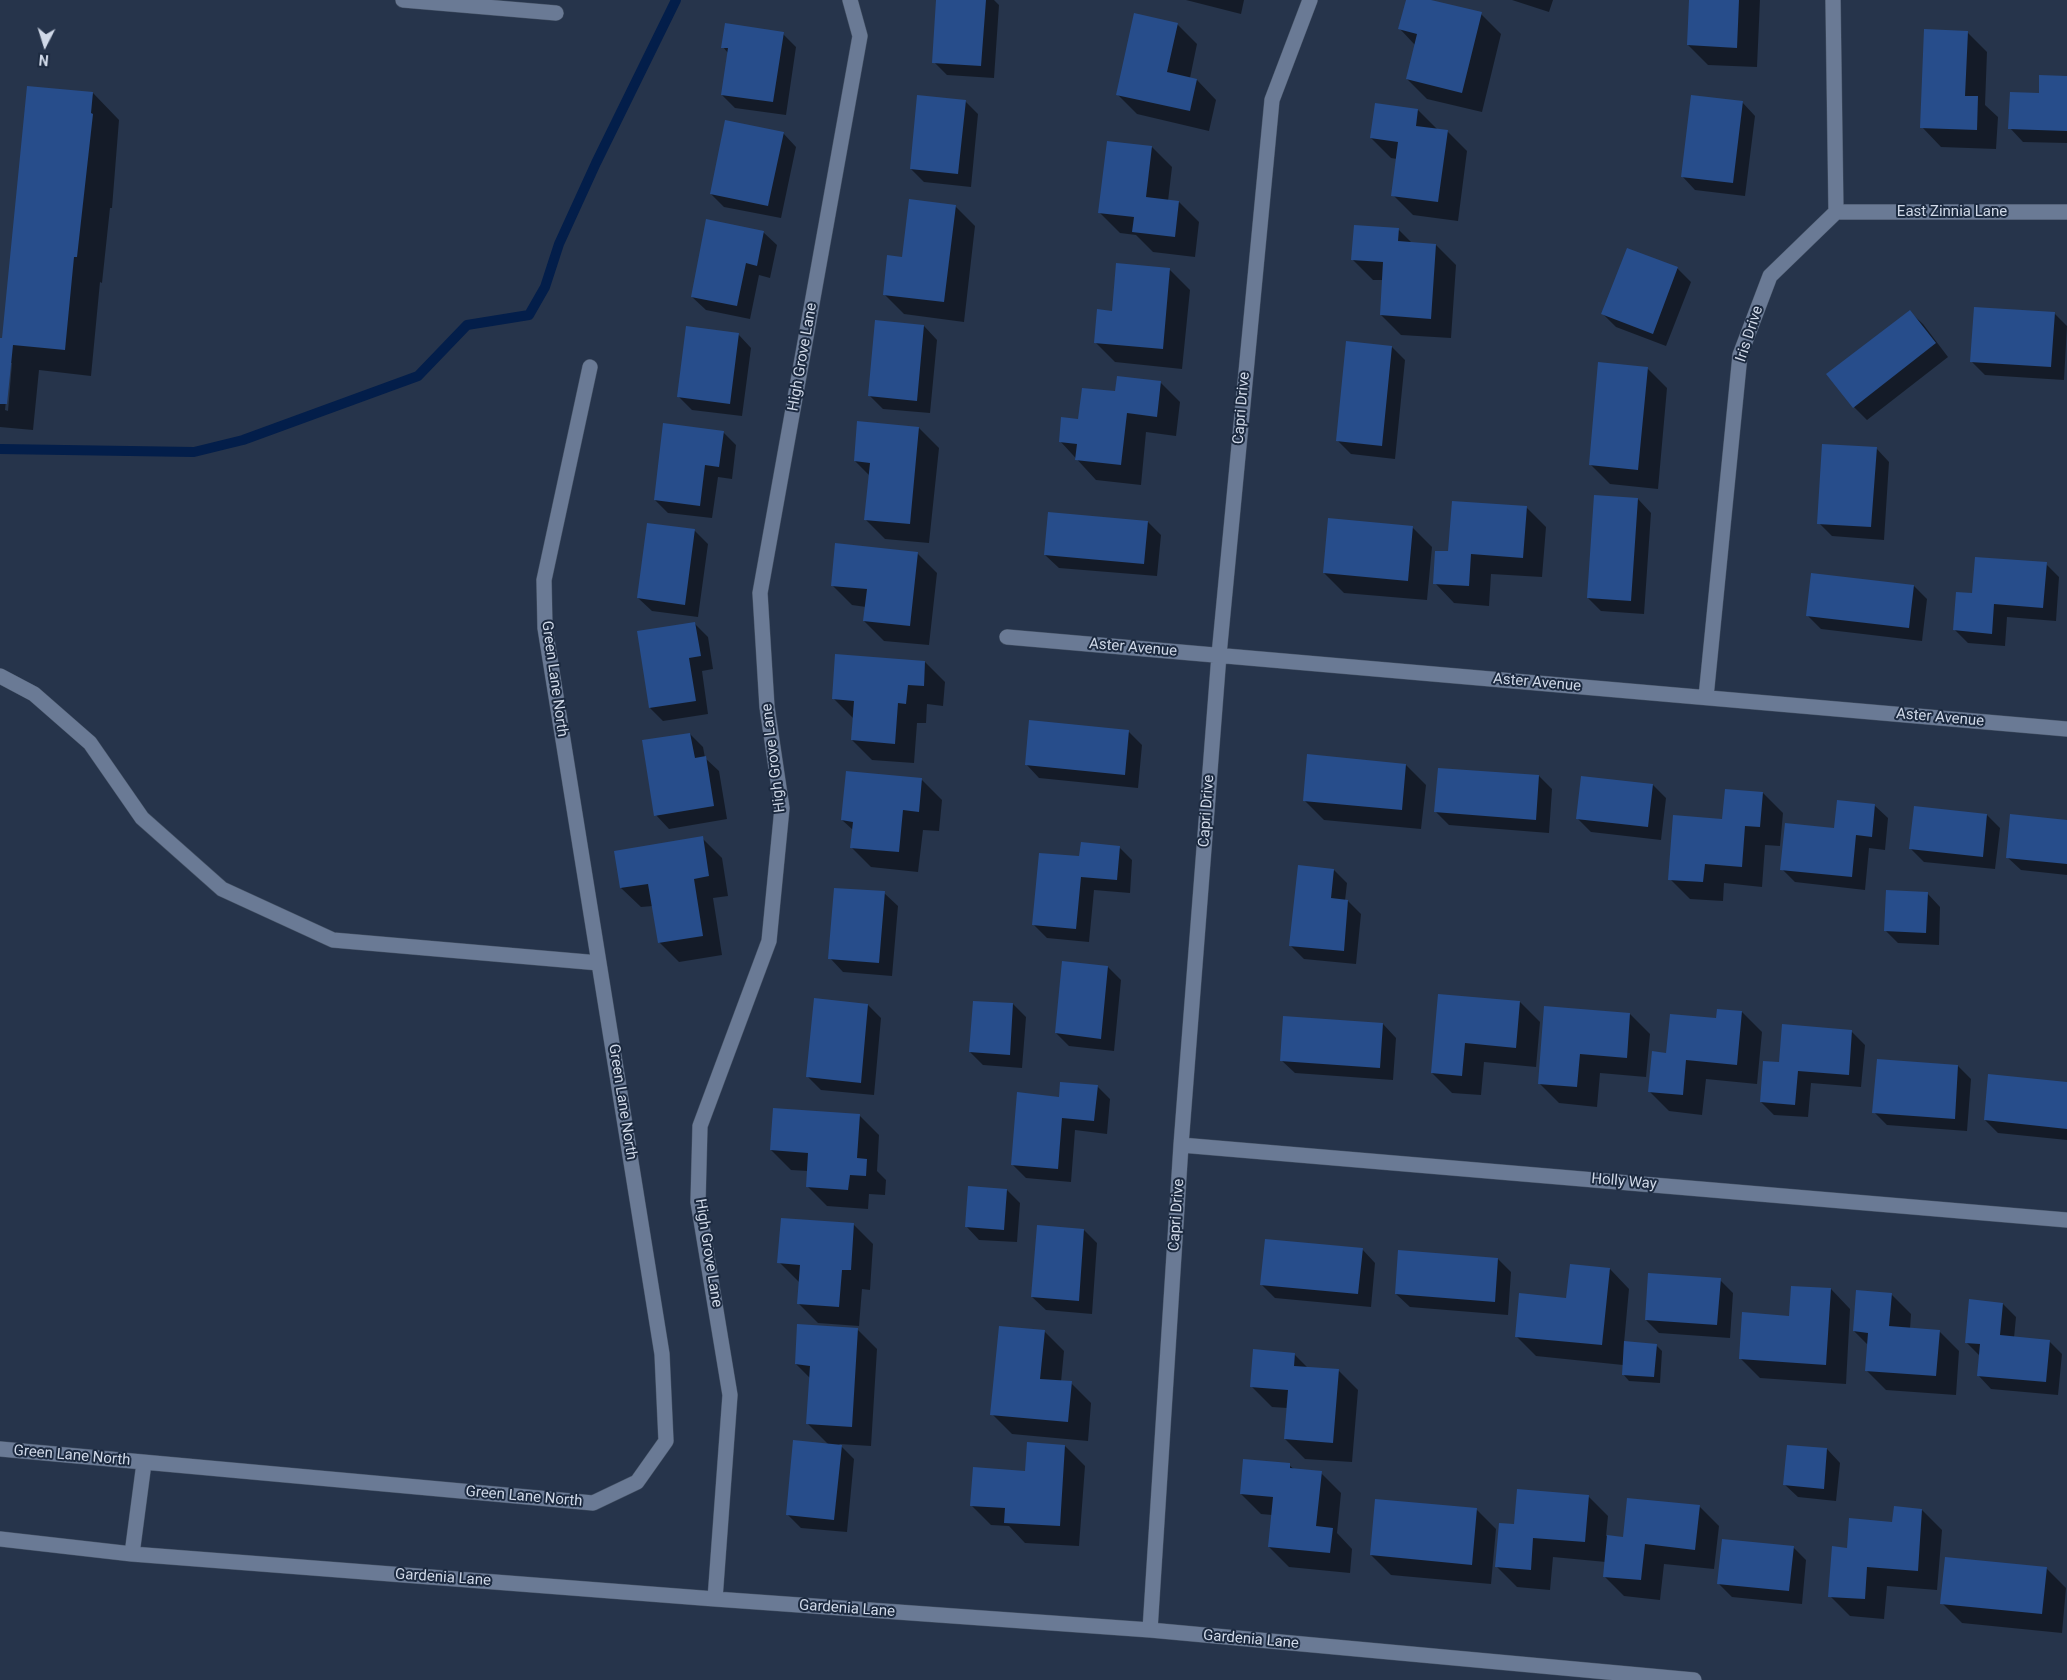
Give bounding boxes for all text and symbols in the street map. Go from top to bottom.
north arrow [20,20,70,70]
text: N [38,52,49,68]
street label: East Zinnia Lane [1897,203,2007,221]
street label: High Grove Lane [785,301,821,413]
street label: Iris Drive [1732,304,1768,364]
street label: Capri Drive [1230,371,1254,445]
street label: Green Lane North [537,620,571,738]
street label: Aster Avenue [1088,635,1178,661]
street label: Aster Avenue [1492,670,1582,696]
street label: High Grove Lane [758,702,790,814]
street label: Aster Avenue [1895,705,1985,731]
street label: Capri Drive [1195,774,1219,848]
street label: Green Lane North [604,1043,640,1161]
street label: Holly Way [1591,1170,1657,1194]
street label: Capri Drive [1165,1178,1189,1252]
street label: High Grove Lane [691,1197,725,1309]
street label: Green Lane North [13,1442,131,1470]
street label: Green Lane North [465,1483,583,1511]
street label: Gardenia Lane [394,1566,492,1590]
street label: Gardenia Lane [798,1597,896,1621]
street label: Gardenia Lane [1202,1627,1300,1653]

